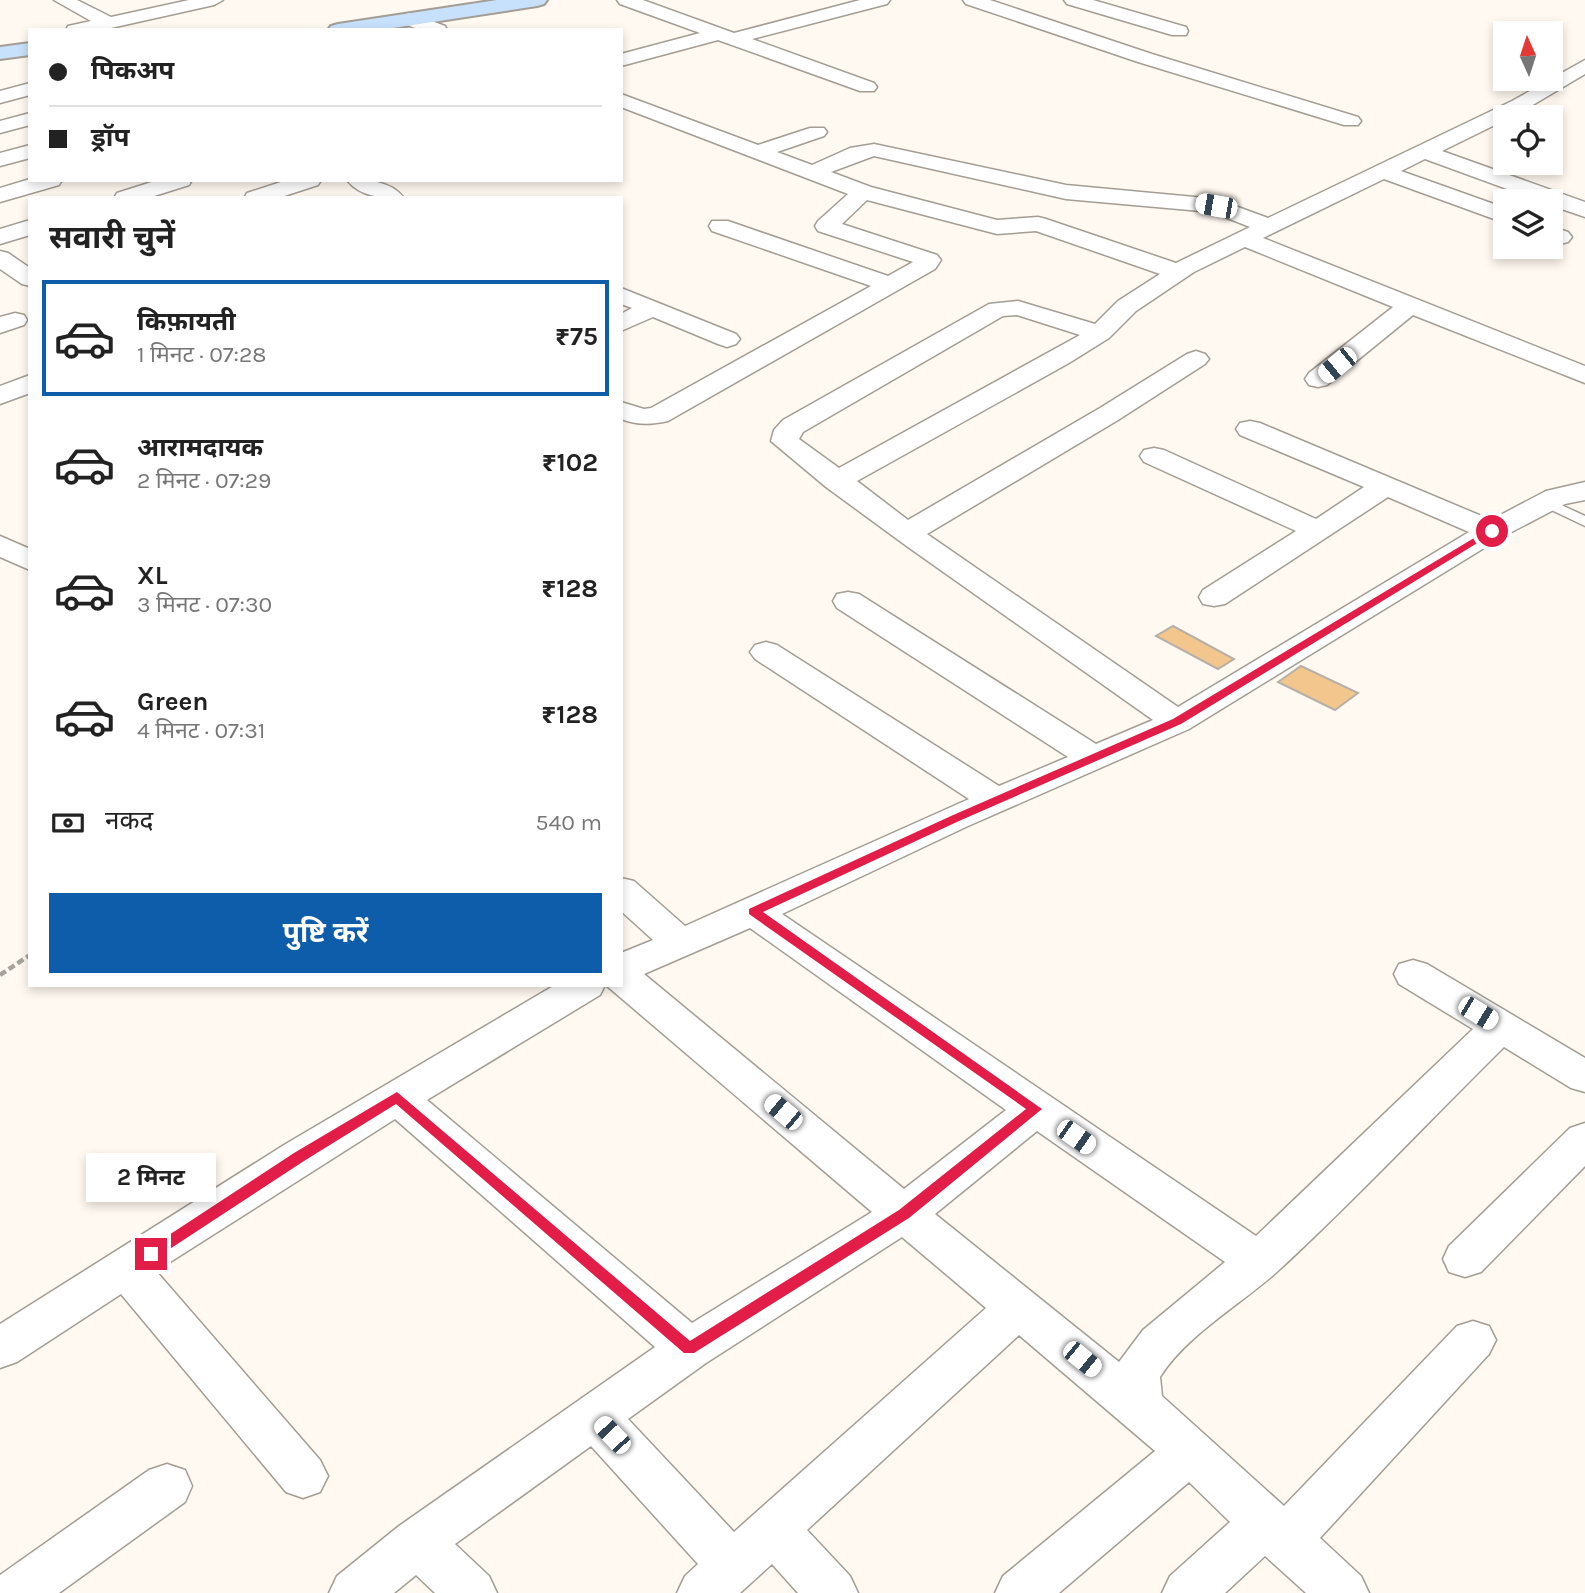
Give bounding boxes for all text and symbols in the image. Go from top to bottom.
north arrow [1493,21,1563,91]
map controls [1493,21,1563,259]
text: पिकअप [91,55,174,86]
button: locate [1493,105,1563,175]
text: ड्रॉप [91,122,129,153]
button: layers [1493,189,1563,259]
car [1194,192,1239,220]
text: सवारी चुनें [49,219,175,256]
text: किफ़ायती [137,306,236,337]
icon: car [53,307,116,370]
text: ₹75 [555,321,598,352]
text: 1 मिनट · 07:28 [137,341,266,368]
car [1315,344,1360,386]
text: आरामदायक [137,432,263,463]
icon: car [53,433,116,496]
text: ₹102 [542,447,598,478]
text: 2 मिनट · 07:29 [137,467,271,494]
route start [1476,515,1508,547]
icon: car [53,559,116,622]
text: XL [137,560,168,591]
text: ₹128 [541,573,598,604]
text: 3 मिनट · 07:30 [137,591,272,618]
icon: car [53,685,116,748]
text: Green [137,686,209,717]
text: ₹128 [541,699,598,730]
text: 4 मिनट · 07:31 [137,717,265,744]
icon: cash [49,804,87,842]
text: नकद [105,805,153,836]
text: 540 m [536,809,602,836]
button: पुष्टि करें [49,893,602,973]
car [1455,993,1502,1033]
car [761,1090,806,1134]
car [1053,1116,1100,1158]
callout: 2 मिनट [86,1152,216,1202]
text: 2 मिनट [117,1164,185,1191]
route end [135,1238,167,1270]
car [1060,1338,1105,1380]
car [590,1412,635,1458]

